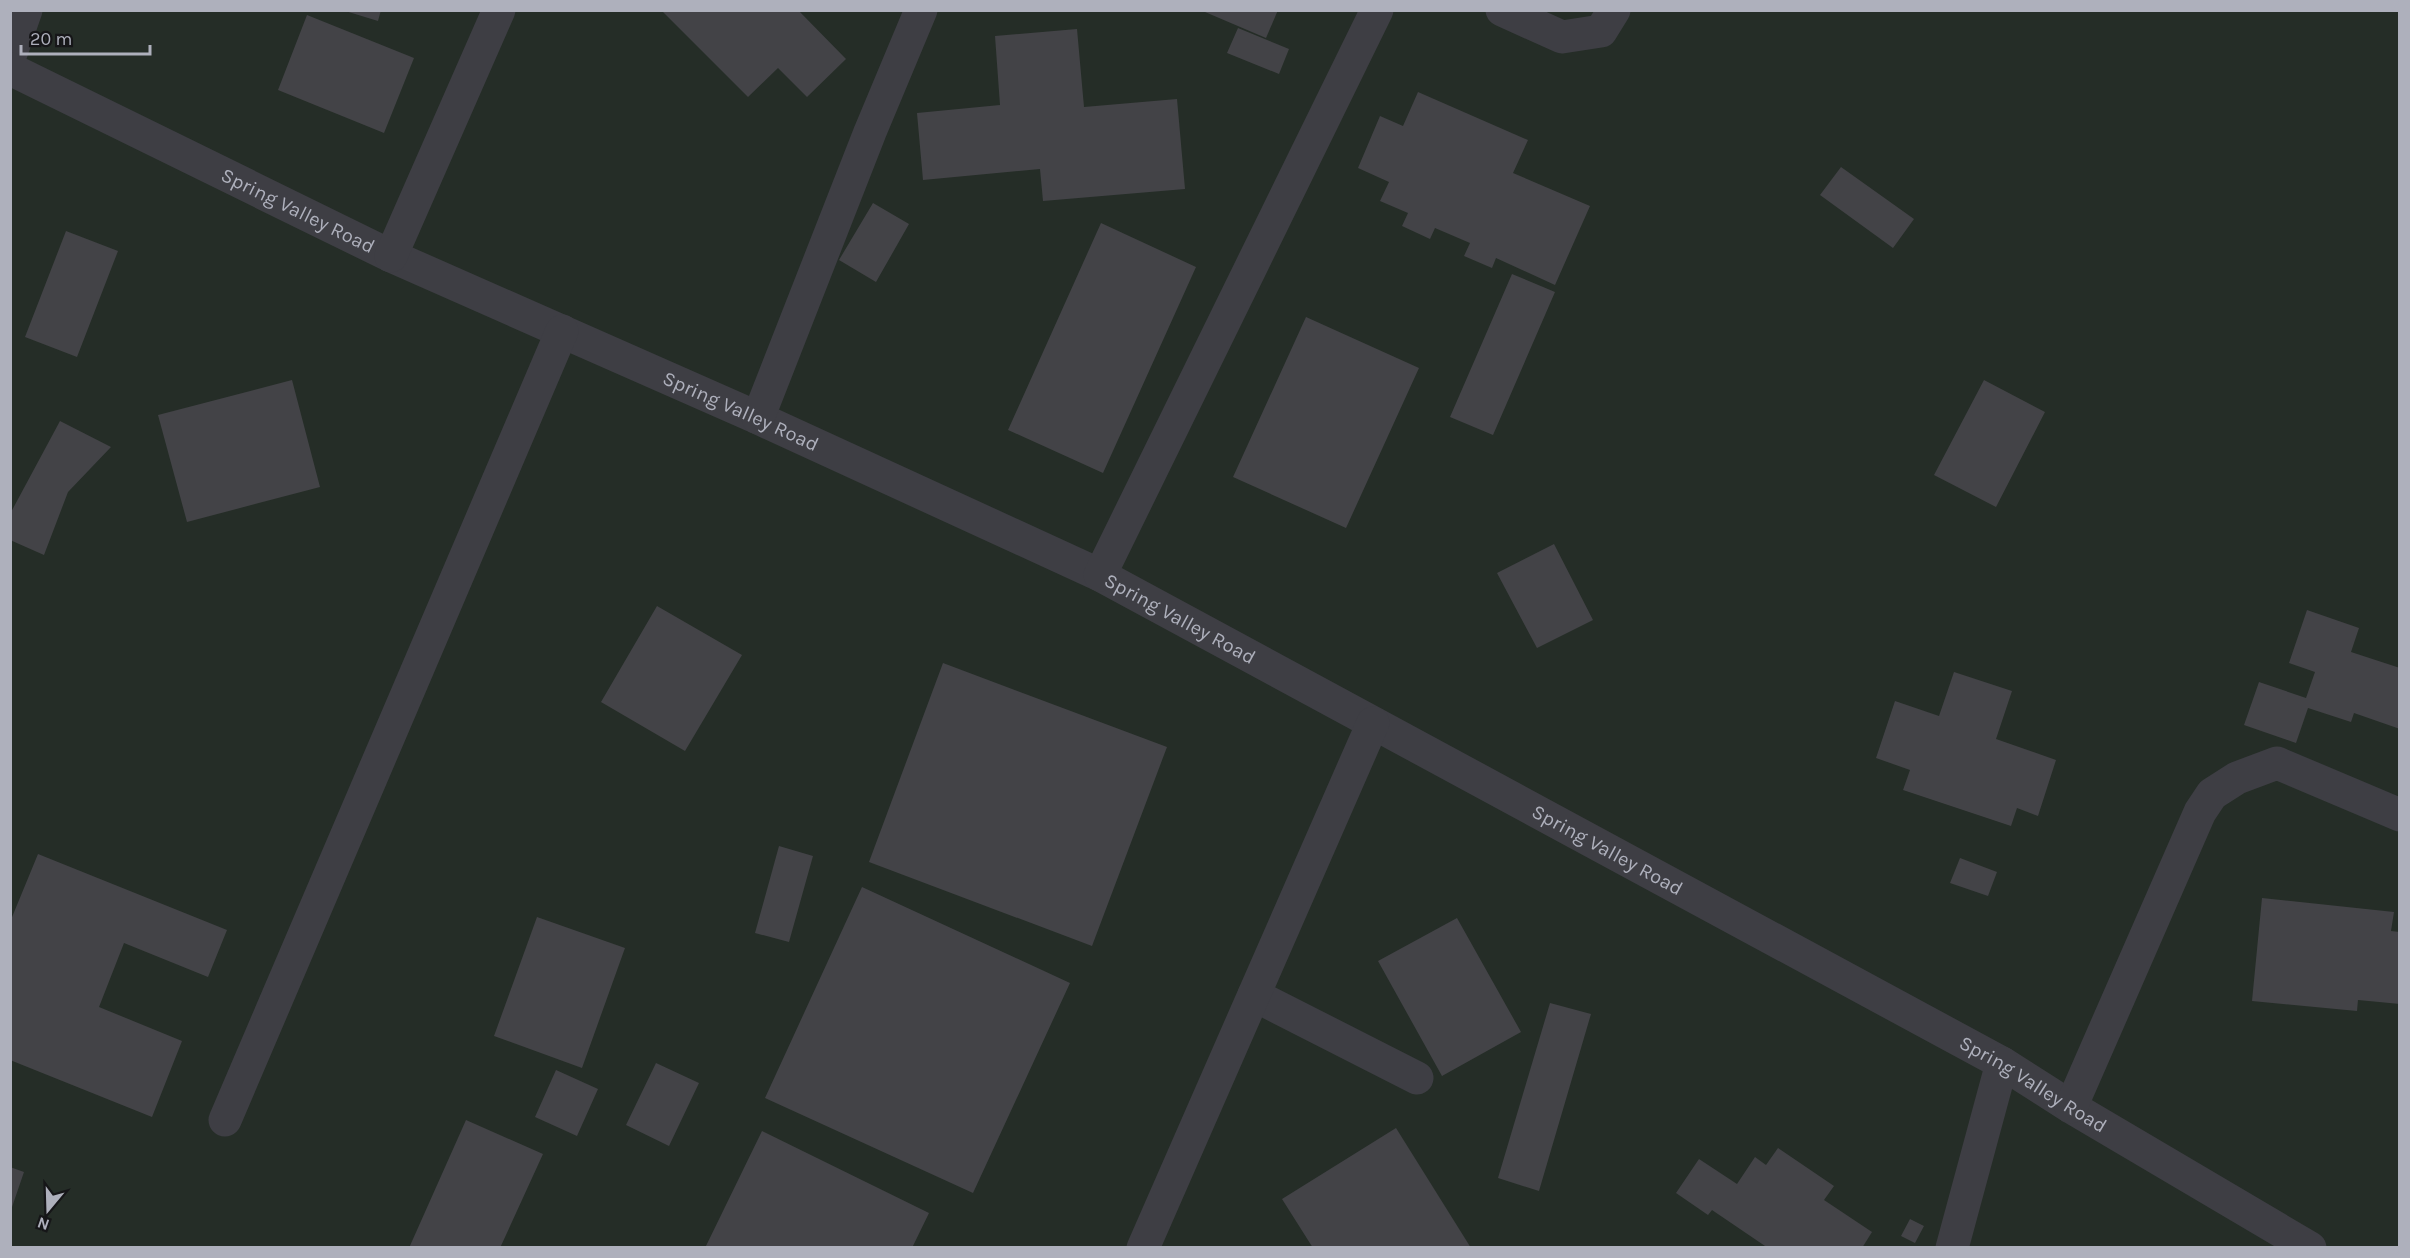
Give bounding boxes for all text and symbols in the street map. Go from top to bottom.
scale bar [21,18,150,56]
text: 20 m [30,28,72,50]
street label: Spring Valley Road [218,163,379,258]
street label: Spring Valley Road [659,366,822,456]
street label: Spring Valley Road [1101,568,1260,669]
street label: Spring Valley Road [1528,799,1687,900]
street label: Spring Valley Road [1956,1031,2111,1137]
north arrow [18,1180,78,1240]
text: N [35,1213,52,1235]

